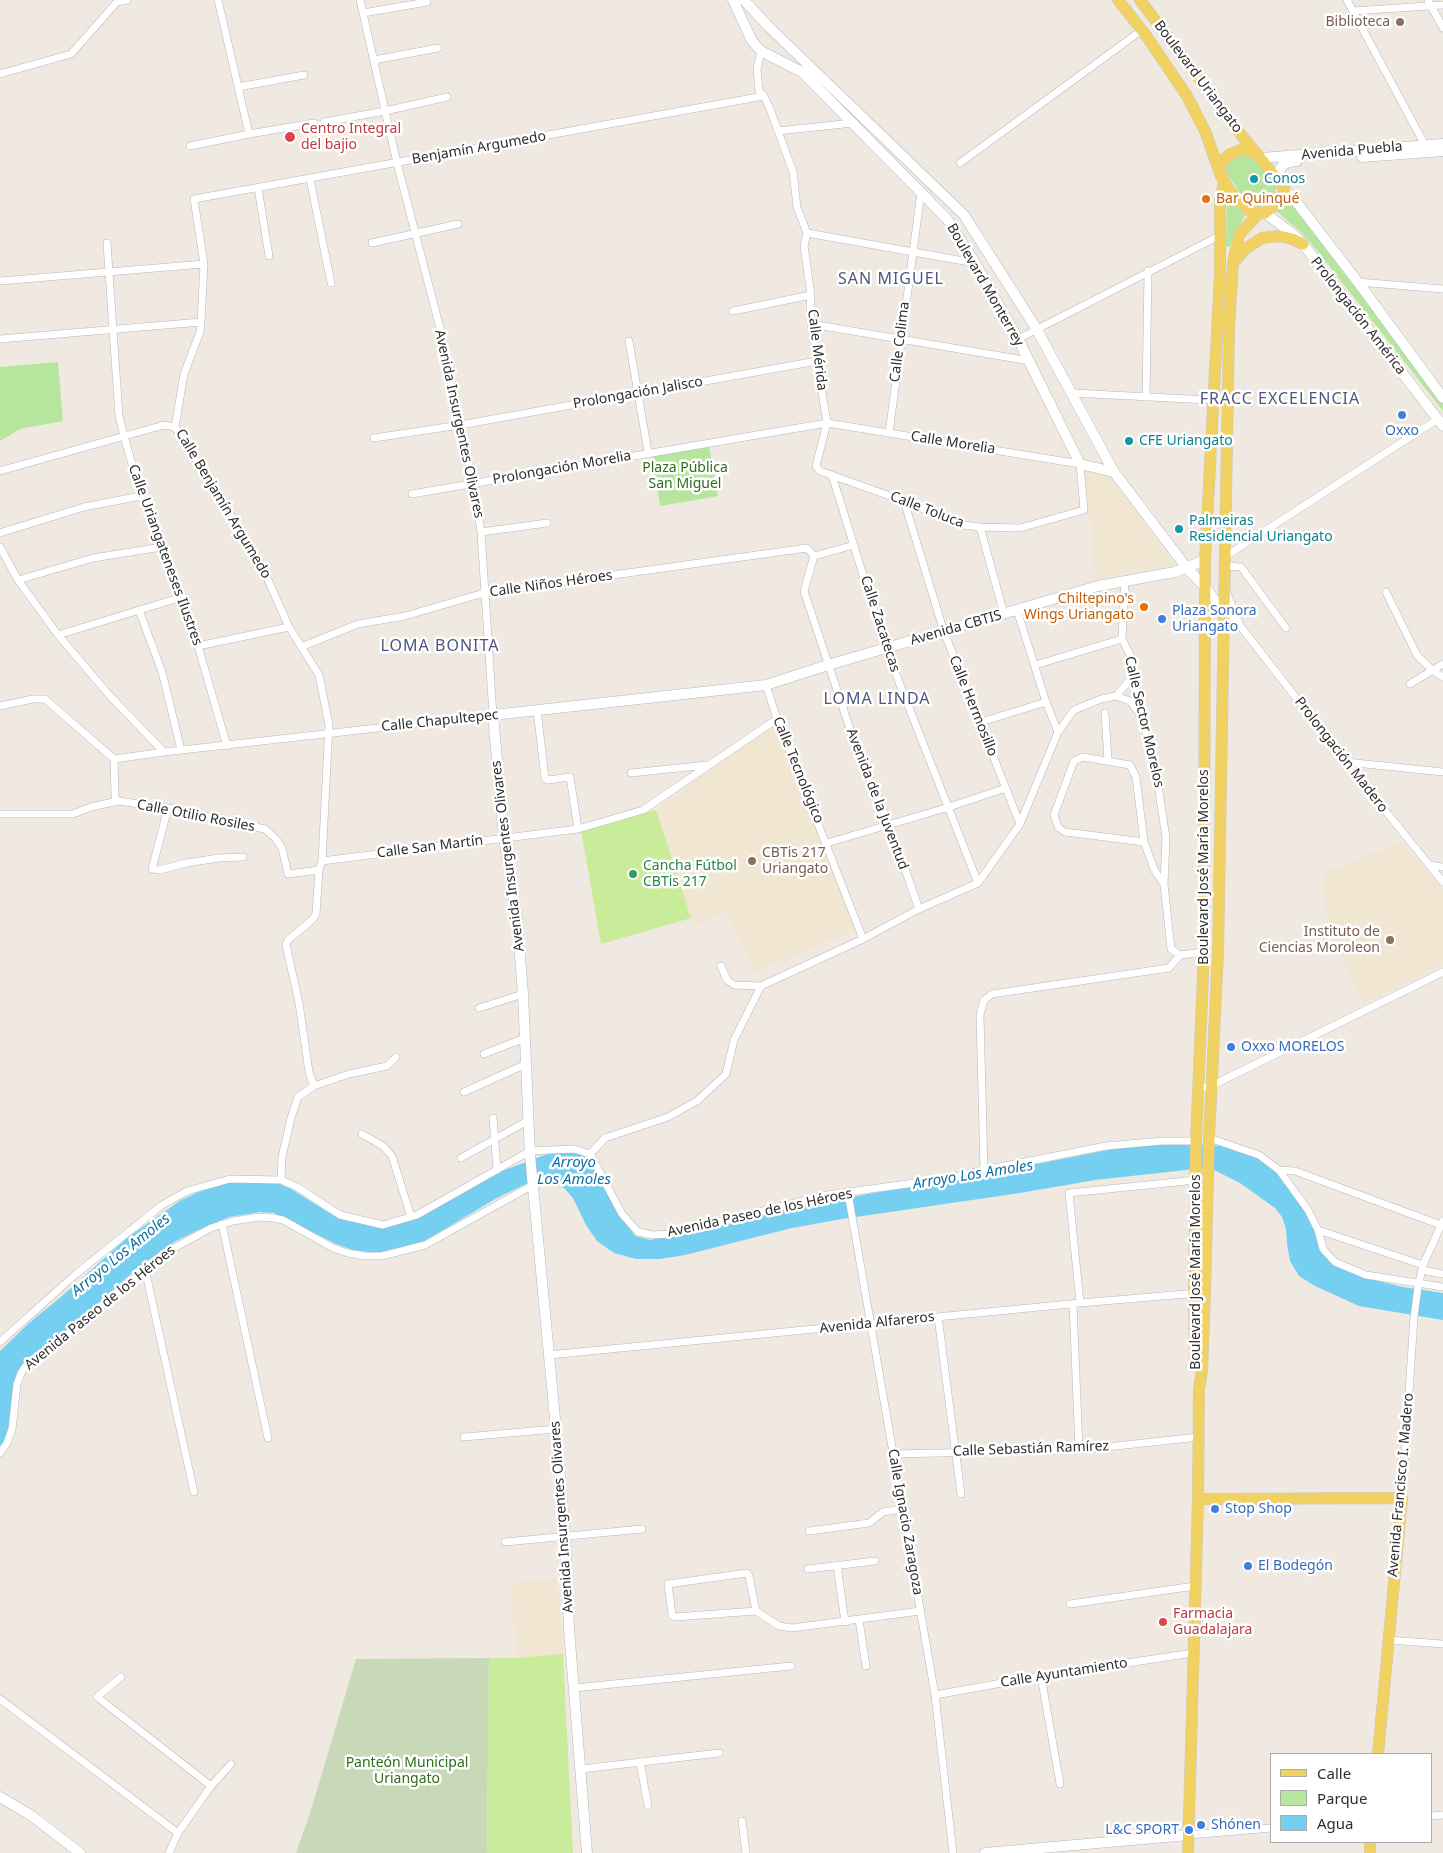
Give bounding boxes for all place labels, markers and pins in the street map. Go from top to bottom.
place label: Biblioteca [1325,14,1390,30]
marker: Biblioteca [1394,16,1406,28]
place label: Centro Integral del bajio [301,121,401,154]
marker: Centro Integral del bajio [283,130,297,144]
place label: Conos [1264,171,1305,187]
marker: Conos [1248,173,1260,185]
place label: Bar Quinqué [1216,191,1299,207]
marker: Bar Quinqué [1200,193,1212,205]
marker: Oxxo [1396,409,1408,421]
place label: Oxxo [1385,423,1419,439]
place label: CFE Uriangato [1139,433,1233,449]
marker: CFE Uriangato [1123,435,1135,447]
place label: Palmeiras Residencial Uriangato [1189,513,1333,546]
marker: Palmeiras Residencial Uriangato [1173,523,1185,535]
place label: Chiltepino's Wings Uriangato [1024,591,1134,624]
marker: Chiltepino's Wings Uriangato [1138,601,1150,613]
place label: Plaza Sonora Uriangato [1172,603,1257,636]
marker: Plaza Sonora Uriangato [1156,613,1168,625]
place label: CBTis 217 Uriangato [762,845,828,878]
marker: CBTis 217 Uriangato [746,855,758,867]
place label: Cancha Fútbol CBTis 217 [643,858,737,890]
marker: Cancha Fútbol CBTis 217 [627,868,639,880]
place label: Instituto de Ciencias Moroleon [1259,924,1380,956]
marker: Instituto de Ciencias Moroleon [1384,934,1396,946]
place label: Oxxo MORELOS [1241,1039,1344,1055]
marker: Oxxo MORELOS [1225,1041,1237,1053]
place label: Stop Shop [1225,1501,1292,1517]
marker: Stop Shop [1209,1503,1221,1515]
place label: El Bodegón [1258,1558,1333,1574]
marker: El Bodegón [1242,1560,1254,1572]
place label: Farmacia Guadalajara [1173,1606,1252,1638]
marker: Farmacia Guadalajara [1157,1616,1169,1628]
place label: Shónen [1211,1817,1261,1833]
marker: Shónen [1195,1819,1207,1831]
place label: L&C SPORT [1105,1822,1179,1838]
marker: L&C SPORT [1183,1824,1195,1836]

